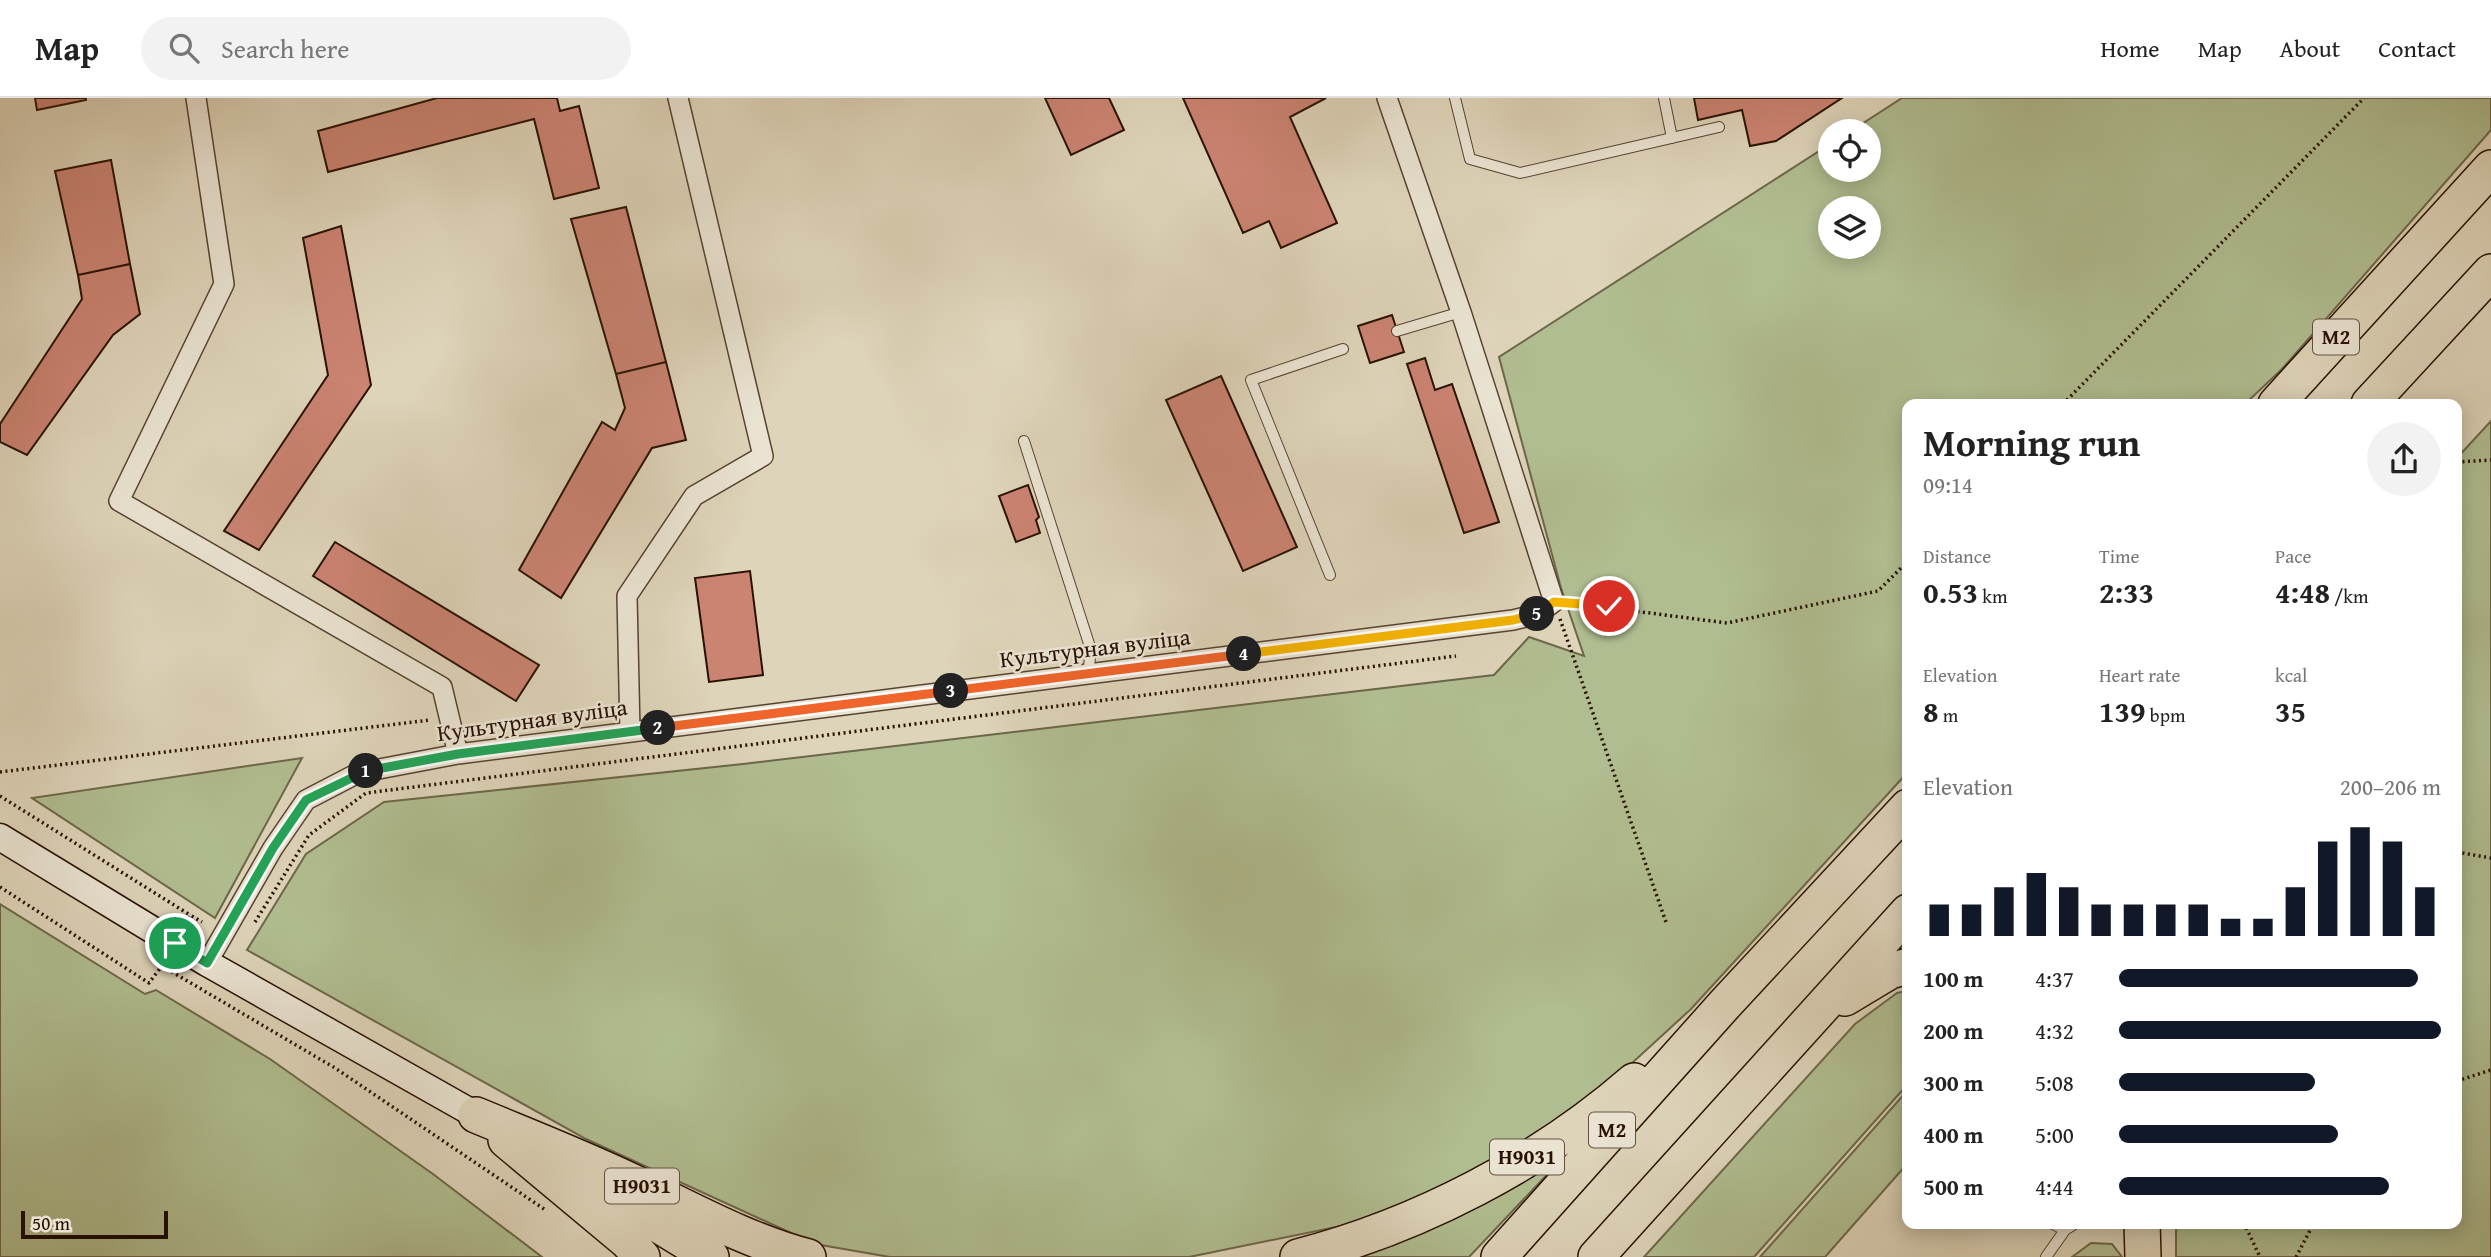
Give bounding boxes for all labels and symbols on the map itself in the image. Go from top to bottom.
road number: М2 [2313,320,2359,354]
pin [1579,576,1639,636]
pin: 5 [1520,596,1554,632]
street label: Культурная вуліца [998,619,1192,676]
pin: 4 [1226,636,1262,672]
pin: 3 [934,674,968,708]
street label: Культурная вуліца [435,690,629,749]
pin: 2 [640,710,676,746]
pin: 1 [348,754,384,788]
pin [145,913,205,973]
road number: М2 [1589,1112,1635,1148]
road number: Н9031 [1490,1140,1564,1174]
road number: Н9031 [605,1168,679,1204]
scale bar [21,1208,168,1240]

